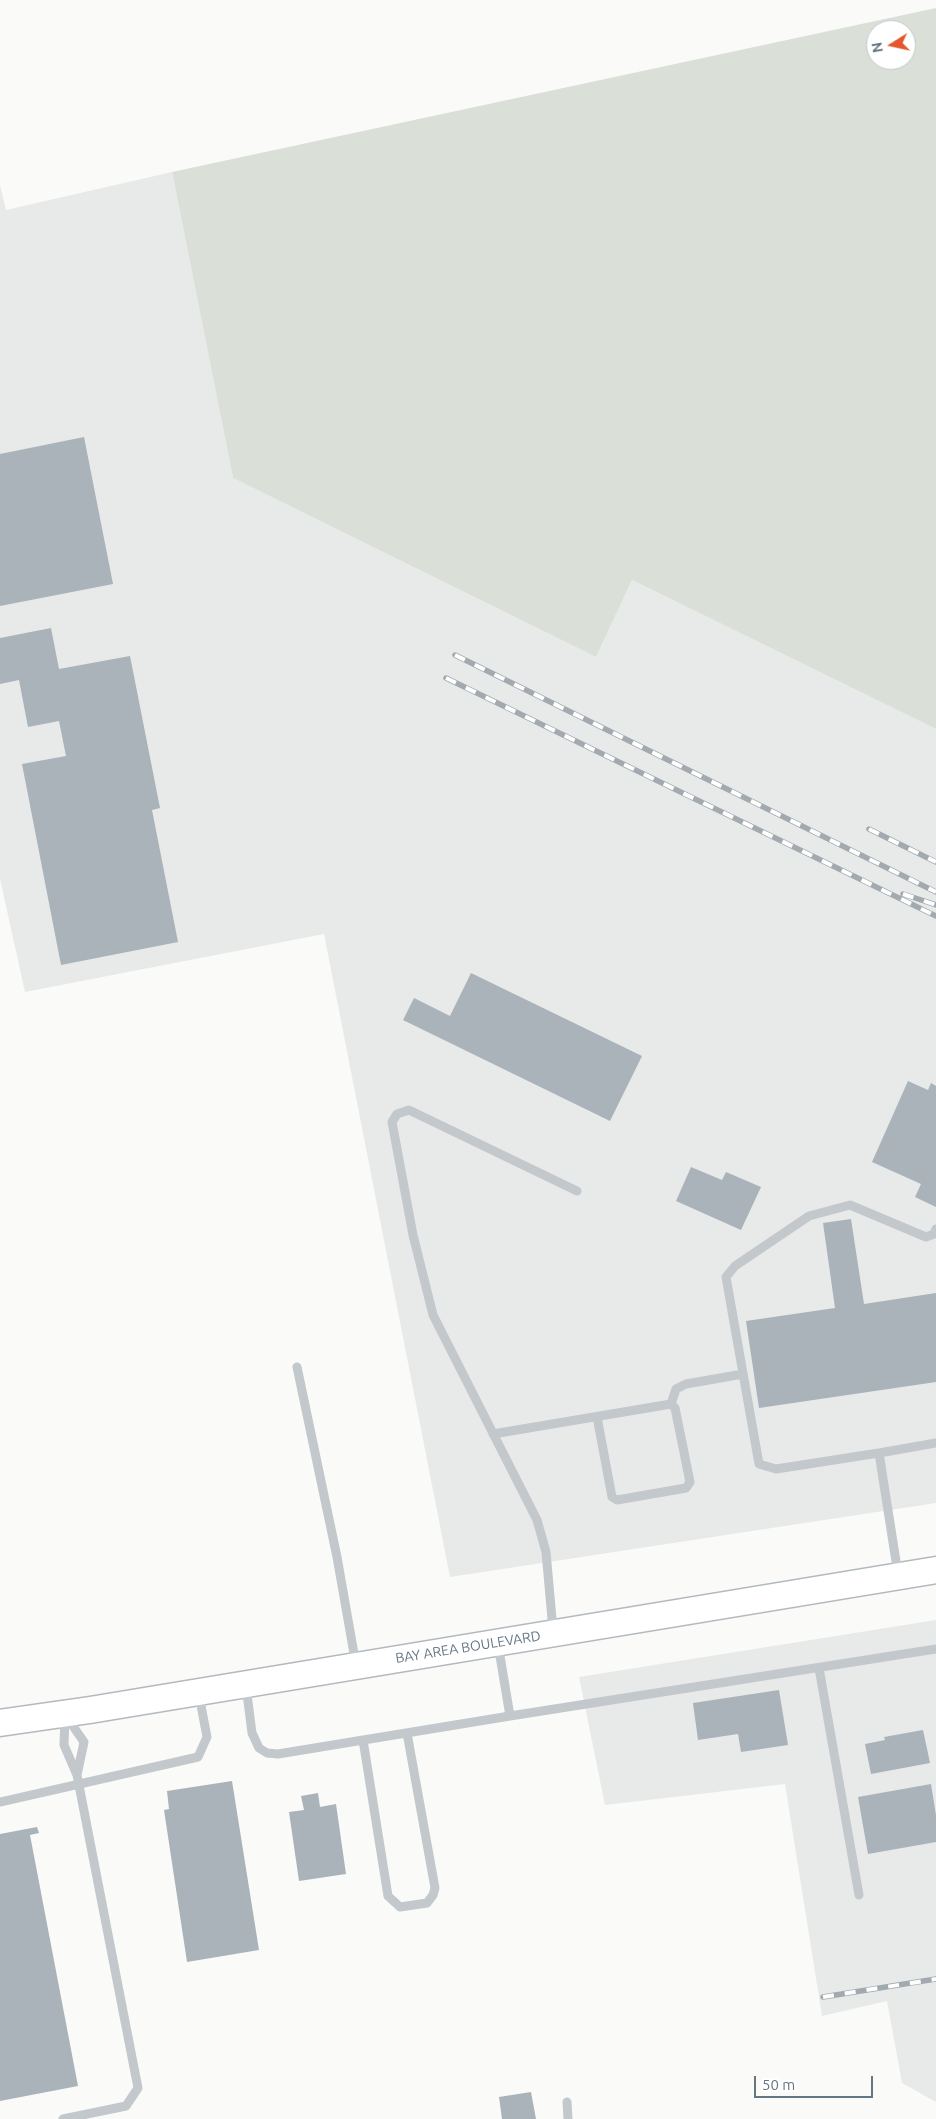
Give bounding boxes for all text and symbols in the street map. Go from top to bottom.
north arrow [866,20,916,70]
text: N [868,41,886,54]
street label: BAY AREA BOULEVARD [394,1627,542,1667]
scale bar [756,2066,875,2098]
text: 50 m [762,2076,795,2093]

